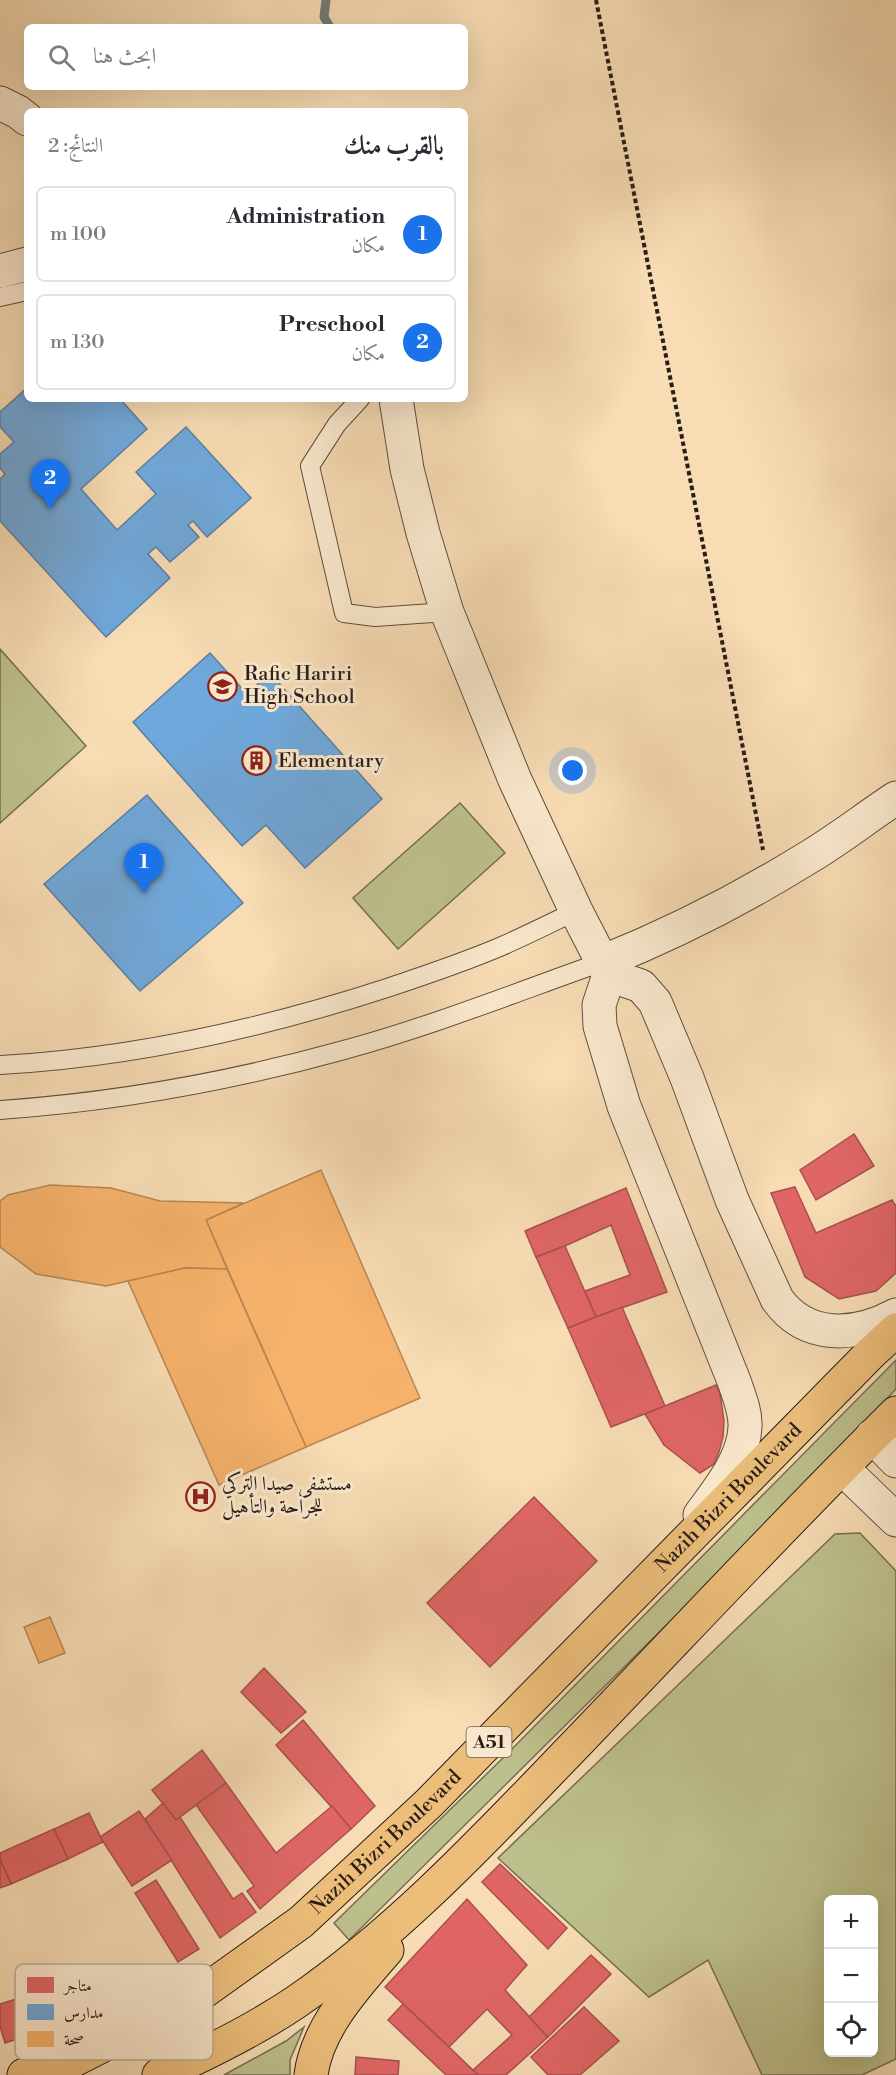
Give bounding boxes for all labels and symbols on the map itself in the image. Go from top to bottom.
pin: 2 [31,460,70,509]
place label: Rafic Hariri High School [244,662,355,710]
school or university icon: Rafic Hariri High School [207,670,239,702]
building icon: Elementary [241,745,273,777]
place label: Elementary [278,749,384,774]
your location [558,756,587,785]
pin: 1 [124,844,164,893]
street label: Nazih Bizri Boulevard [650,1418,808,1578]
place label: مستشفى صيدا التركي للجراحة والتأهيل [222,1471,352,1521]
hospital icon: مستشفى صيدا التركي للجراحة والتأهيل [185,1480,217,1512]
road number: A51 [466,1727,512,1757]
street label: Nazih Bizri Boulevard [305,1764,467,1920]
legend [15,1964,213,2060]
text: متاجر [62,1976,92,1996]
text: مدارس [64,2003,104,2023]
text: صحة [64,2030,84,2050]

